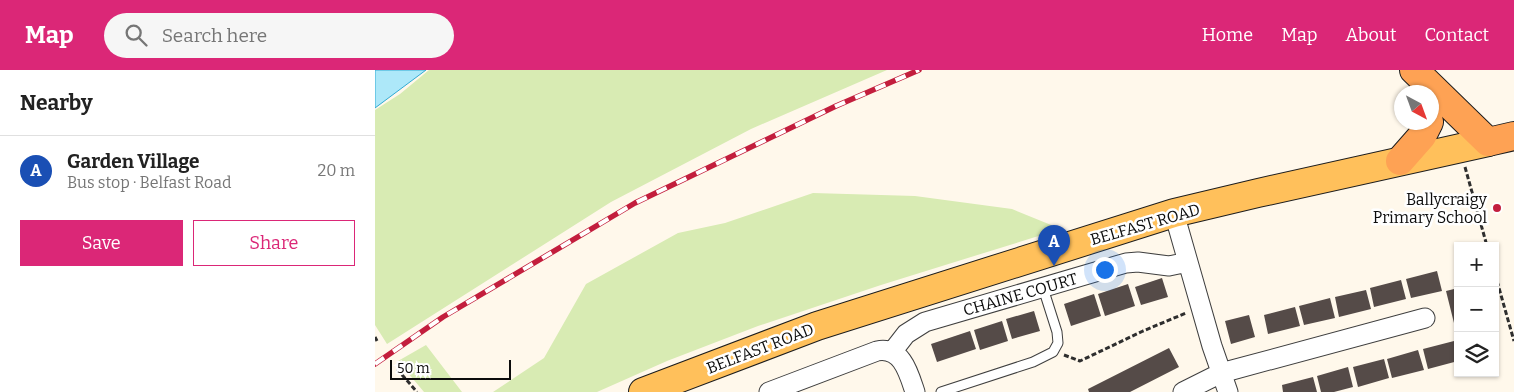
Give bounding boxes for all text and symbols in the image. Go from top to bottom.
search box [104,13,454,58]
text: Map [25,21,74,49]
icon: search [122,21,150,49]
text: Search here [162,24,267,47]
text: Home [1202,24,1253,46]
text: Map [1281,24,1317,46]
text: About [1345,24,1396,46]
text: Contact [1424,24,1489,46]
north arrow [1394,85,1439,130]
text: Nearby [20,90,93,116]
text: Garden Village [67,150,200,173]
text: A [30,161,42,180]
text: 20 m [318,161,355,180]
text: Bus stop · Belfast Road [67,173,232,192]
place label: Ballycraigy Primary School [1373,190,1488,227]
street label: BELFAST ROAD [1088,200,1202,249]
marker: Ballycraigy Primary School [1491,202,1503,214]
button: Save [20,220,183,266]
button: Share [193,220,355,266]
pin: A [1038,225,1070,266]
map controls [1454,242,1499,377]
button: + [1454,242,1499,287]
your location [1092,257,1118,283]
street label: CHAINE COURT [961,269,1079,320]
button: − [1454,287,1499,332]
street label: BELFAST ROAD [704,319,816,378]
button: layers [1454,332,1499,377]
scale bar [390,357,511,380]
text: 50 m [397,360,430,377]

